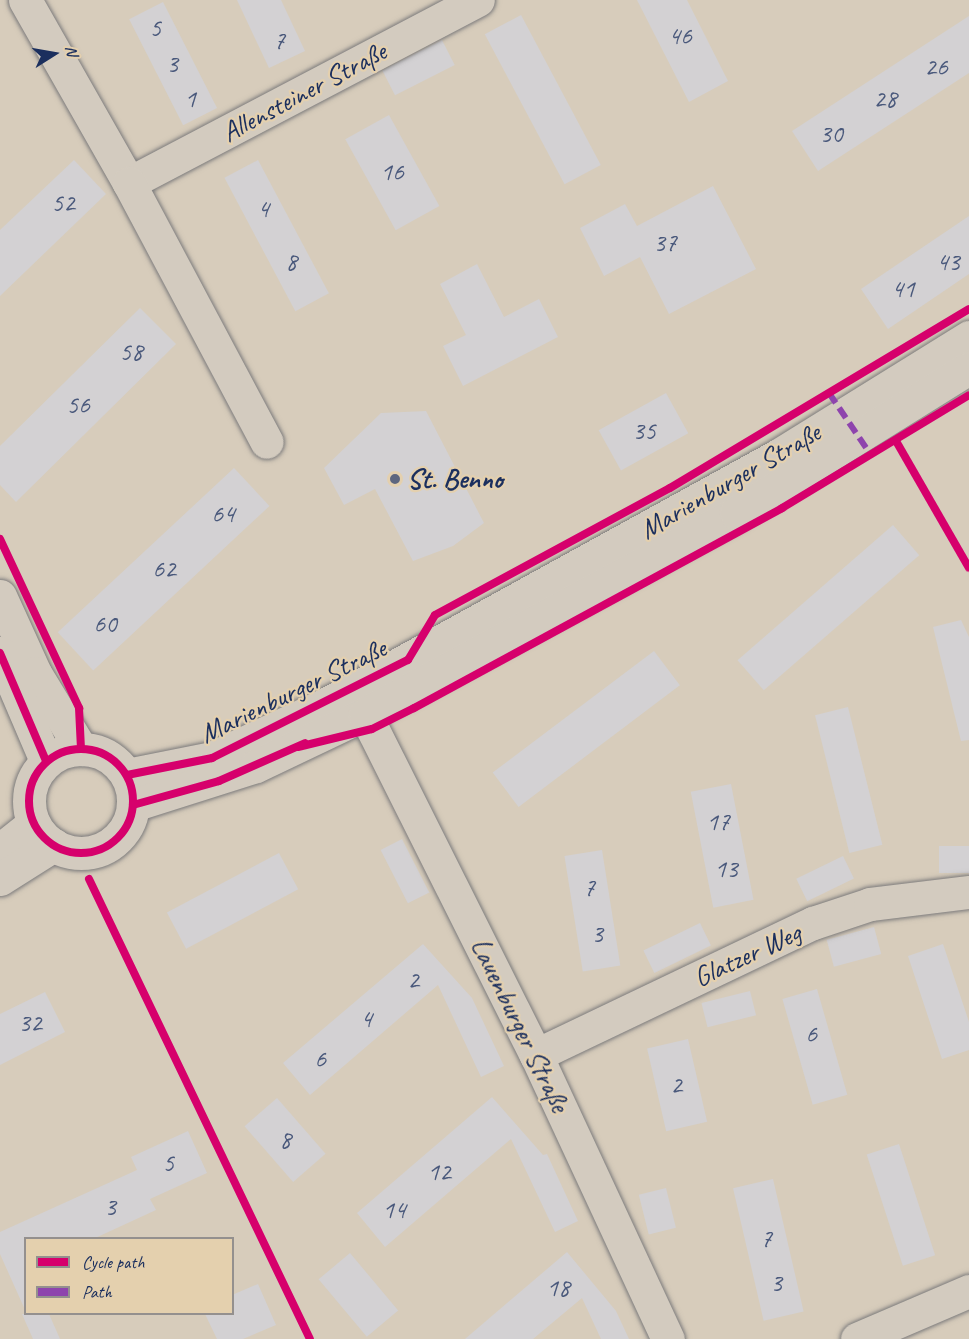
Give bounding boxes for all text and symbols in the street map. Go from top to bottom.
house number: 5 [149,12,161,44]
house number: 46 [668,20,692,52]
north arrow [24,24,84,84]
house number: 7 [273,25,285,57]
street label: Allensteiner Straße [215,34,393,150]
text: N [61,44,82,57]
house number: 3 [166,48,178,80]
house number: 26 [924,51,948,83]
house number: 1 [184,83,196,115]
house number: 28 [873,83,897,115]
house number: 30 [819,118,843,150]
house number: 16 [380,156,404,188]
house number: 52 [51,187,75,219]
house number: 4 [257,193,269,225]
house number: 37 [653,227,677,259]
house number: 8 [285,246,297,278]
house number: 43 [936,246,960,278]
house number: 41 [891,273,915,305]
house number: 58 [119,336,143,368]
house number: 56 [66,389,90,421]
house number: 35 [632,415,656,447]
street label: Marienburger Straße [633,415,827,547]
place label: St. Benno [407,462,503,496]
marker: St. Benno [388,472,402,486]
house number: 64 [211,498,235,530]
house number: 62 [152,553,176,585]
house number: 60 [93,608,117,640]
street label: Marienburger Straße [194,631,392,751]
house number: 17 [706,806,730,838]
house number: 13 [714,853,738,885]
house number: 7 [583,872,595,904]
street label: Glatzer Weg [688,916,806,994]
house number: 3 [591,918,603,950]
street label: Lauenburger Straße [463,932,577,1118]
house number: 2 [407,964,419,996]
house number: 4 [360,1003,372,1035]
house number: 32 [18,1007,42,1039]
house number: 6 [805,1018,817,1050]
house number: 6 [314,1043,326,1075]
house number: 2 [670,1069,682,1101]
house number: 8 [279,1124,291,1156]
house number: 5 [162,1147,174,1179]
house number: 12 [427,1156,451,1188]
house number: 3 [104,1191,116,1223]
house number: 14 [382,1194,406,1226]
house number: 7 [760,1223,772,1255]
legend [24,1237,234,1315]
text: Cycle path [82,1251,144,1273]
house number: 3 [770,1267,782,1299]
house number: 18 [546,1272,570,1304]
text: Path [82,1281,112,1303]

